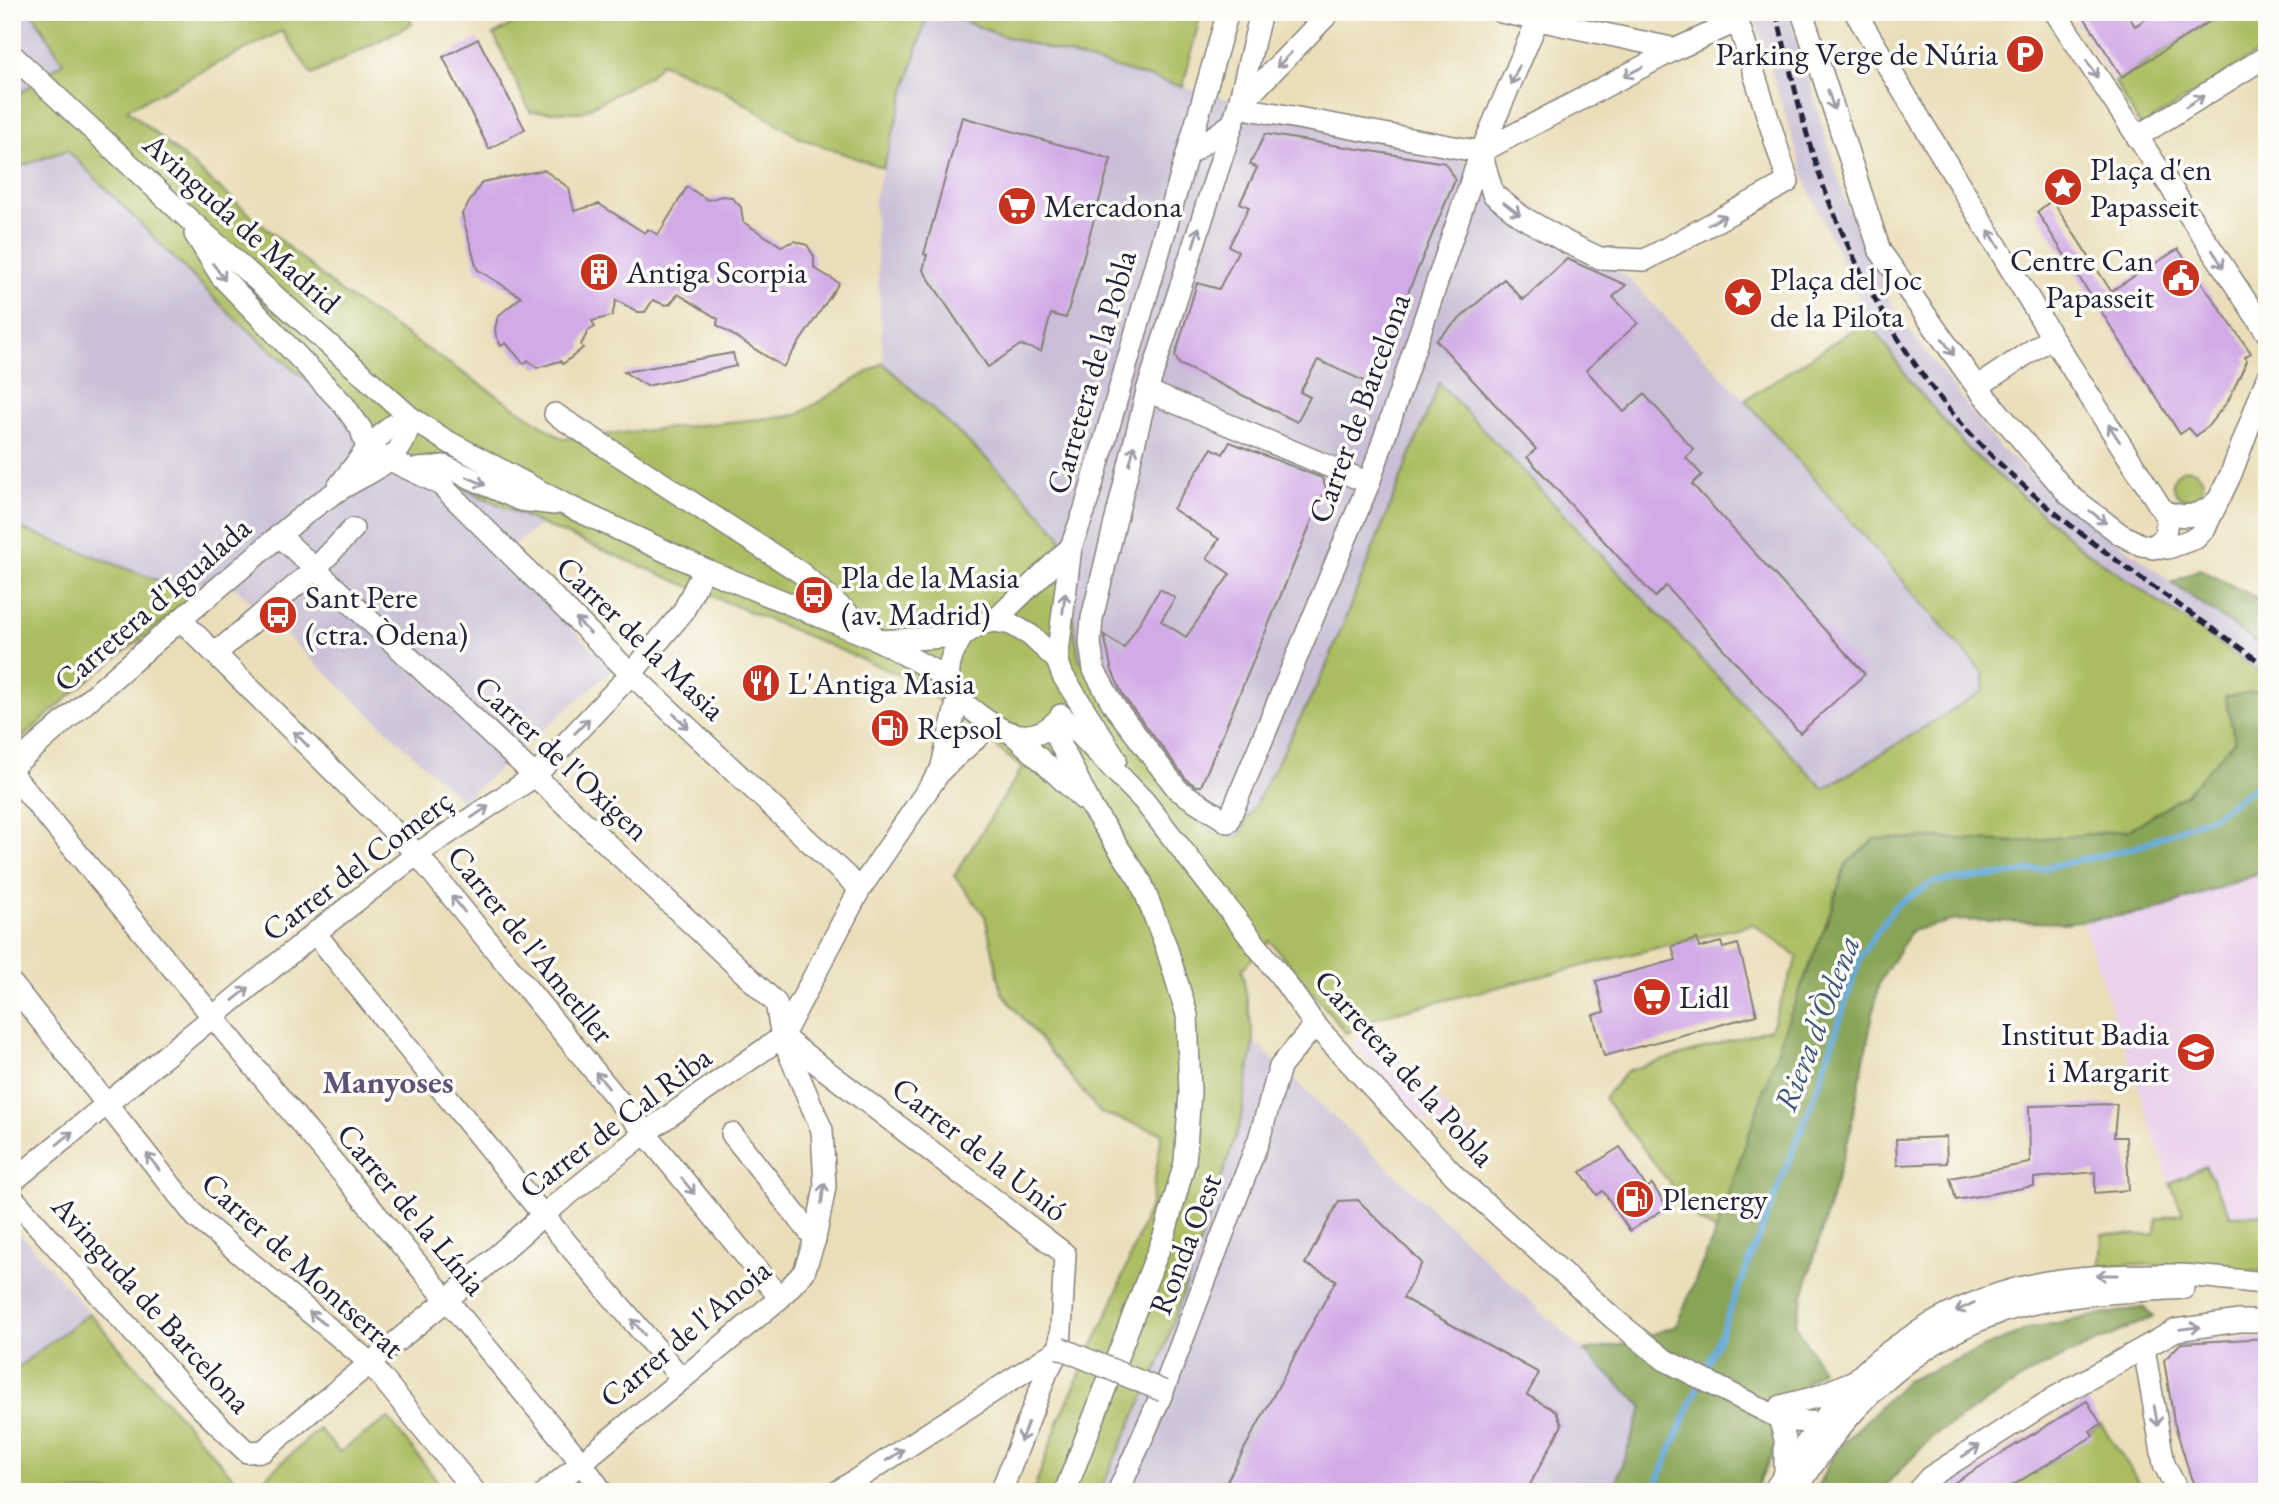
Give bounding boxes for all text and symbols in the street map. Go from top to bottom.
place label: Parking Verge de Núria [1716,33,1998,75]
parking icon: Parking Verge de Núria [2004,33,2046,75]
one-way arrow [1276,51,1293,68]
one-way arrow [2085,59,2100,78]
one-way arrow [1508,64,1521,85]
one-way arrow [1623,65,1643,79]
one-way arrow [1826,89,1838,111]
one-way arrow [2185,93,2204,108]
street label: Avinguda de Madrid [134,122,350,323]
place label: Plaça d'en Papasseit [2090,148,2212,227]
place icon: Plaça d'en Papasseit [2042,166,2084,208]
supermarket icon: Mercadona [996,185,1038,227]
place label: Mercadona [1044,185,1183,227]
one-way arrow [1503,202,1521,217]
one-way arrow [1706,213,1727,227]
one-way arrow [1191,227,1204,249]
one-way arrow [1986,230,2000,250]
place label: Centre Can Papasseit [2010,239,2154,318]
street label: Carretera de la Pobla [1036,245,1146,499]
one-way arrow [2210,249,2225,268]
building icon: Antiga Scorpia [578,251,620,293]
place label: Antiga Scorpia [625,251,807,293]
public building icon: Centre Can Papasseit [2160,257,2202,299]
place label: Plaça del Joc de la Pilota [1770,258,1922,337]
one-way arrow [212,262,226,281]
place icon: Plaça del Joc de la Pilota [1722,276,1764,318]
street label: Carrer de Barcelona [1298,287,1420,529]
one-way arrow [1941,337,1955,356]
one-way arrow [2106,423,2120,443]
one-way arrow [1126,444,1139,467]
one-way arrow [465,475,487,488]
street label: Carretera d'Igualada [45,507,260,701]
one-way arrow [2088,510,2107,525]
street label: Carrer de la Masia [547,546,735,730]
place label: Pla de la Masia (av. Madrid) [841,556,1020,635]
bus stop icon: Pla de la Masia (av. Madrid) [793,574,835,616]
place label: Sant Pere (ctra. Òdena) [305,576,468,655]
one-way arrow [1058,593,1071,615]
bus stop icon: Sant Pere (ctra. Òdena) [257,594,299,636]
one-way arrow [574,618,591,635]
restaurant icon: L'Antiga Masia [740,662,782,704]
place label: L'Antiga Masia [788,662,975,704]
street label: Carrer de l'Oxigen [465,666,659,850]
fuel station icon: Repsol [869,707,911,749]
place label: Repsol [917,707,1003,749]
one-way arrow [672,713,690,729]
one-way arrow [573,718,590,735]
one-way arrow [293,731,310,748]
street label: Carrer del Comerç [253,779,461,951]
one-way arrow [470,805,490,819]
street label: Carrer de l'Ametller [438,836,624,1052]
one-way arrow [450,895,465,913]
water label: Riera d'Òdena [1763,929,1870,1117]
street label: Carretera de la Pobla [1305,960,1505,1176]
supermarket icon: Lidl [1631,976,1673,1018]
place label: Lidl [1679,976,1730,1018]
one-way arrow [231,986,249,1002]
place label: Institut Badia i Margarit [2001,1013,2169,1092]
school or university icon: Institut Badia i Margarit [2175,1031,2217,1073]
street label: Carrer de Cal Riba [510,1036,720,1208]
district label: Manyoses [322,1060,454,1103]
street label: Carrer de la Unió [883,1067,1077,1231]
one-way arrow [594,1071,609,1089]
street label: Carrer de la Línia [328,1114,496,1304]
one-way arrow [55,1130,73,1146]
one-way arrow [145,1154,160,1172]
street label: Carrer de Montserrat [193,1163,413,1367]
street label: Ronda Oest [1139,1167,1231,1321]
one-way arrow [680,1176,696,1194]
fuel station icon: Plenergy [1614,1178,1656,1220]
place label: Plenergy [1662,1178,1769,1220]
one-way arrow [817,1182,830,1205]
street label: Avinguda de Barcelona [42,1185,261,1422]
street label: Carrer de l'Anoia [591,1249,780,1417]
one-way arrow [2096,1269,2119,1282]
one-way arrow [1955,1301,1976,1314]
one-way arrow [308,1311,326,1326]
one-way arrow [630,1319,646,1337]
one-way arrow [2178,1321,2200,1334]
one-way arrow [2150,1404,2163,1427]
one-way arrow [1017,1420,1029,1442]
one-way arrow [1961,1443,1980,1458]
one-way arrow [884,1447,904,1461]

